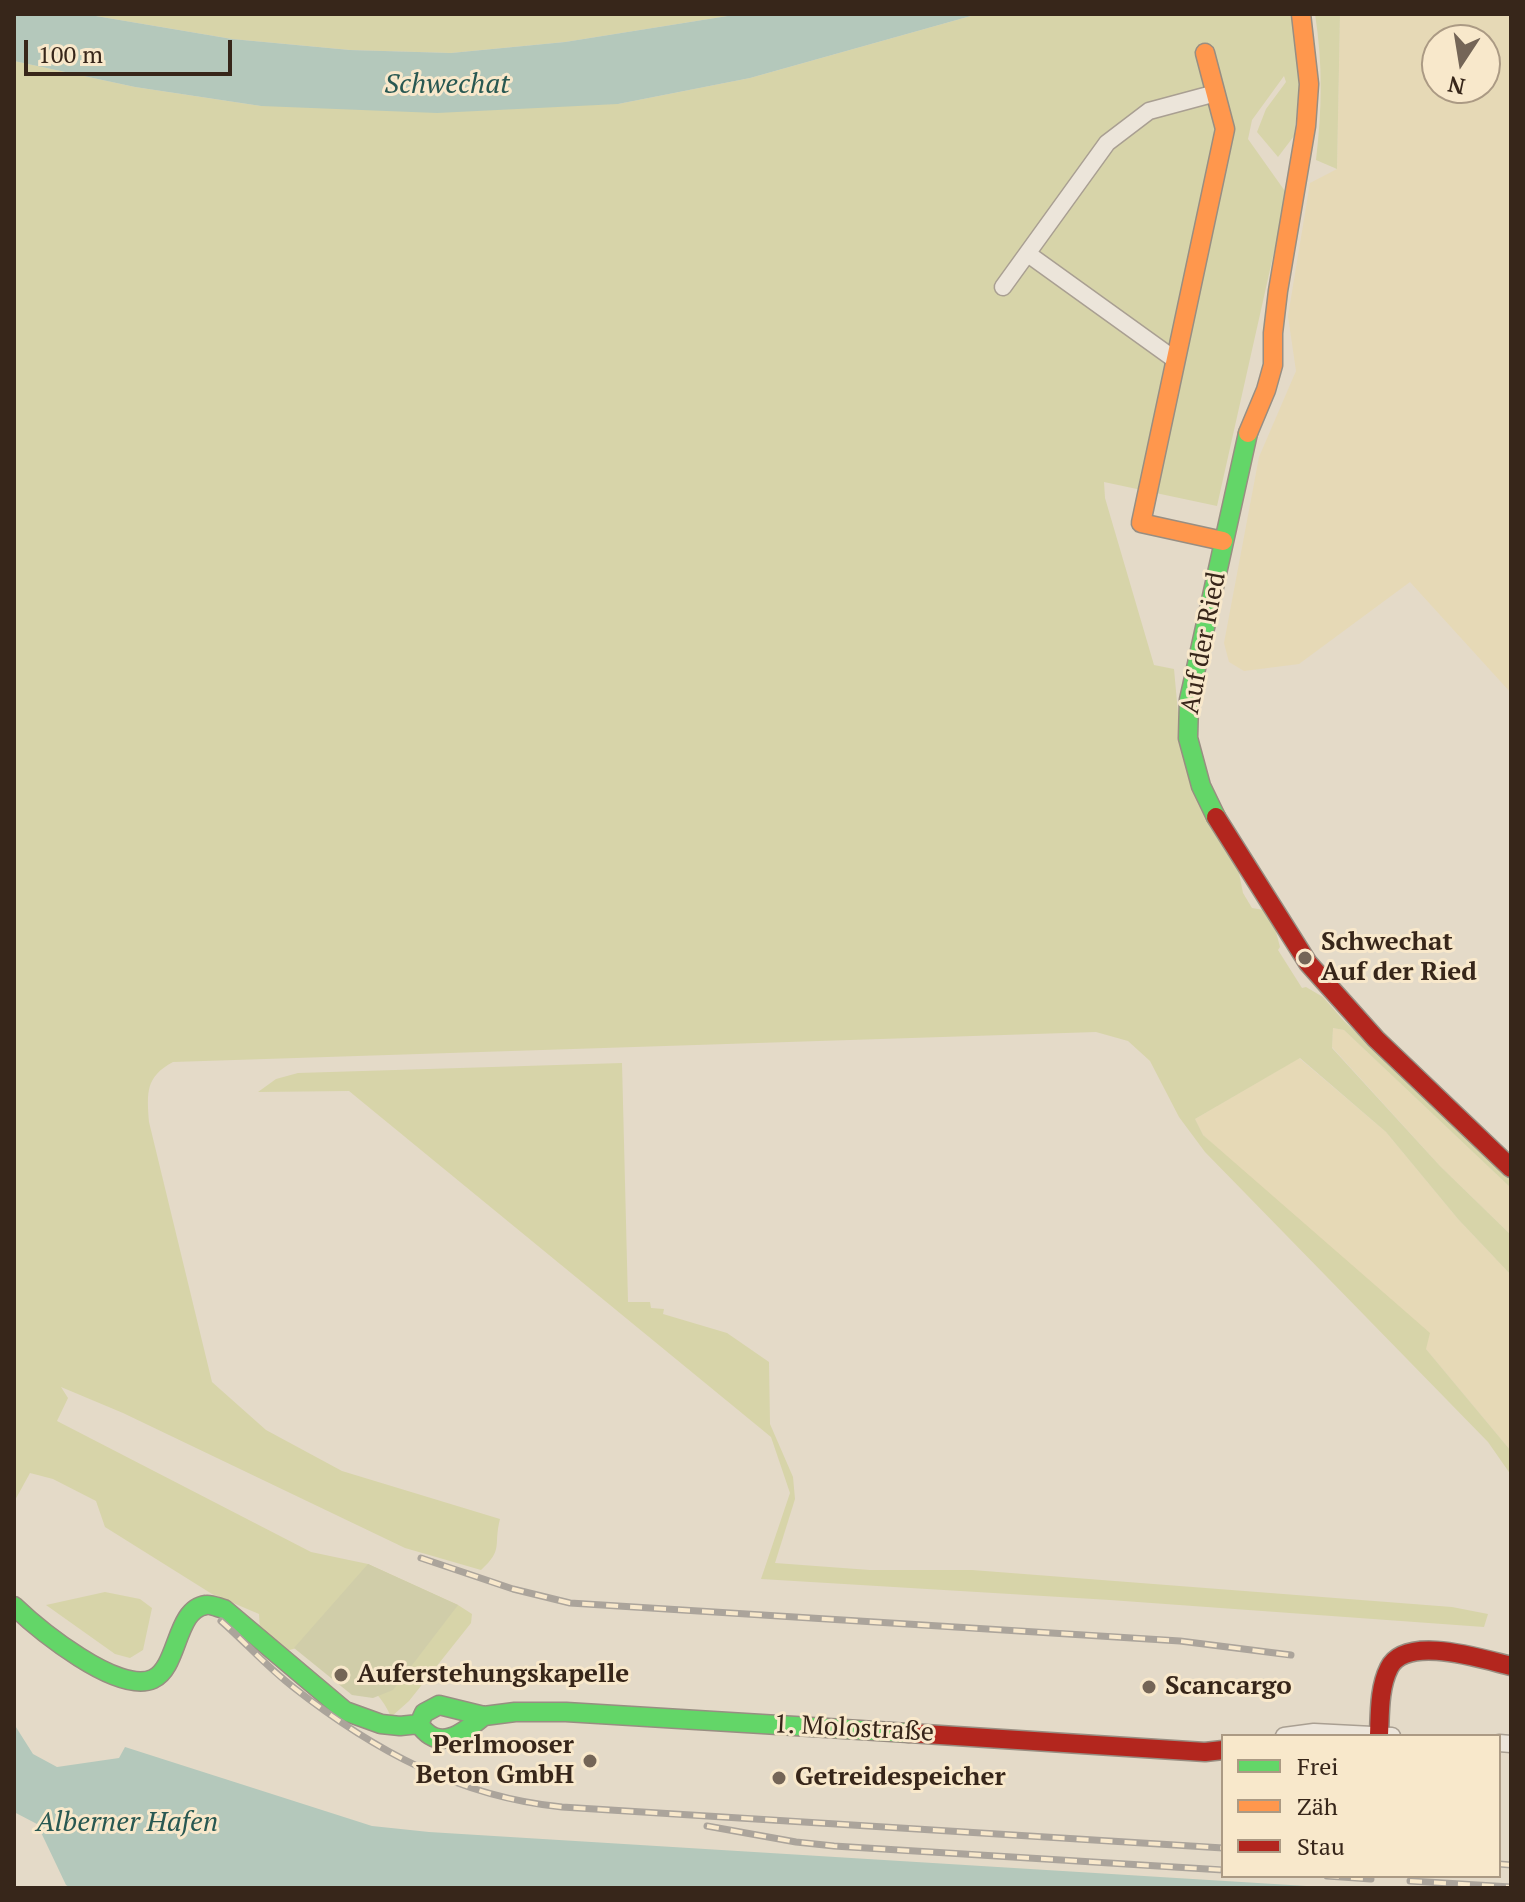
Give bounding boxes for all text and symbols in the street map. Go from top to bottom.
scale bar [28,24,236,74]
north arrow [1421,24,1501,104]
text: 100 m [38,38,103,70]
water label: Schwechat [384,68,510,102]
text: N [1445,70,1467,102]
street label: Auf der Ried [1175,570,1233,716]
place label: Schwechat Auf der Ried [1321,927,1477,988]
marker: Schwechat Auf der Ried [1296,949,1314,967]
place label: Auferstehungskapelle [357,1659,629,1691]
marker: Auferstehungskapelle [332,1666,350,1684]
place label: Scancargo [1165,1671,1292,1703]
marker: Scancargo [1140,1678,1158,1696]
street label: 1. Molostraße [773,1709,935,1749]
place label: Perlmooser Beton GmbH [416,1730,574,1792]
legend [1221,1734,1501,1878]
text: Frei [1297,1750,1339,1782]
marker: Perlmooser Beton GmbH [581,1752,599,1770]
place label: Getreidespeicher [795,1762,1006,1794]
marker: Getreidespeicher [770,1769,788,1787]
text: Zäh [1297,1790,1338,1822]
water label: Alberner Hafen [36,1806,218,1840]
text: Stau [1297,1830,1345,1862]

